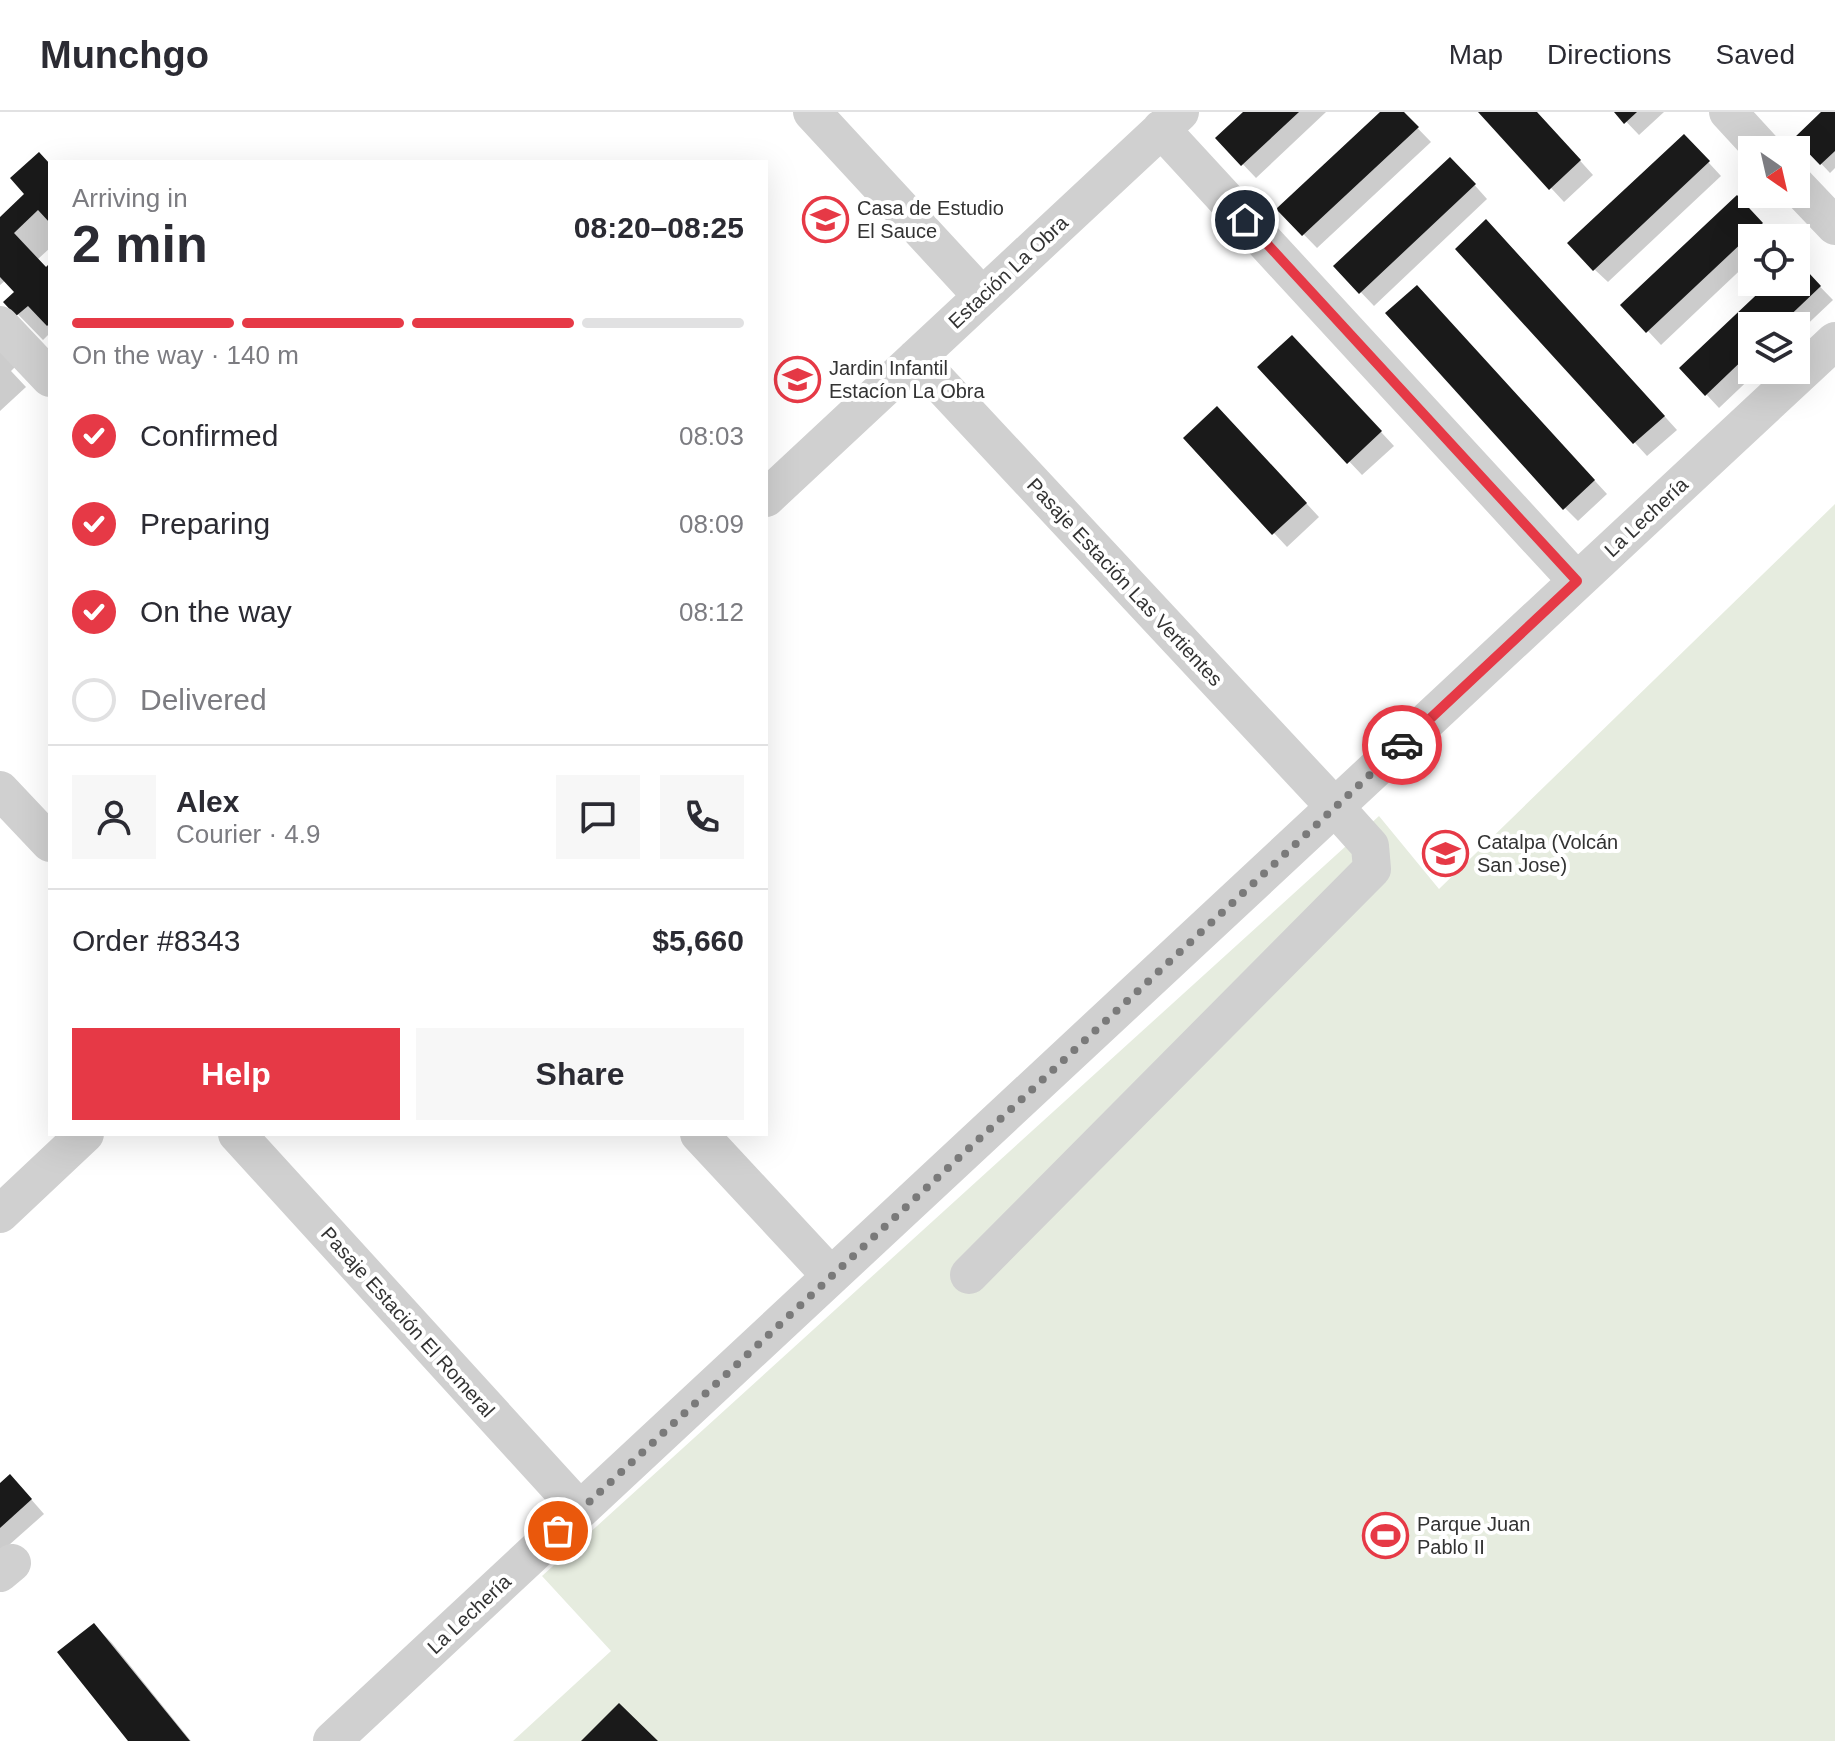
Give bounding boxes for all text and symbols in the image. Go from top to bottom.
text: Munchgo [40,34,209,76]
text: Map [1449,39,1503,70]
text: Directions [1547,39,1672,70]
text: Saved [1716,39,1795,70]
north arrow [1738,136,1810,208]
map controls [1738,136,1810,384]
text: Arriving in [72,183,188,213]
pin [1211,186,1279,254]
school or university icon: Casa de Estudio El Sauce [802,196,850,244]
place label: Casa de Estudio El Sauce [857,197,1004,242]
icon: home [1223,198,1267,242]
text: 08:20–08:25 [574,211,744,244]
street label: Estación La Obra [944,211,1073,333]
text: 2 min [72,215,208,273]
button: locate [1738,224,1810,296]
button: layers [1738,312,1810,384]
text: On the way · 140 m [72,340,299,370]
school or university icon: Jardin Infantil Estacíon La Obra [774,356,822,404]
place label: Jardin Infantil Estacíon La Obra [829,357,986,402]
icon: check [72,414,116,458]
text: Confirmed [140,419,278,452]
text: 08:03 [679,421,744,451]
street label: La Lechería [1600,472,1693,561]
street label: Pasaje Estación Las Vertientes [1023,474,1227,690]
icon: check [72,502,116,546]
text: Preparing [140,507,270,540]
text: 08:09 [679,509,744,539]
icon: check [72,590,116,634]
text: On the way [140,595,292,628]
text: 08:12 [679,597,744,627]
text: Delivered [140,683,267,716]
courier [1362,705,1442,785]
icon: car [1380,723,1424,767]
button: person [72,775,156,859]
button: chat [556,775,640,859]
button: phone [660,775,744,859]
text: Alex [176,785,239,818]
text: Courier · 4.9 [176,819,321,849]
school or university icon: Catalpa (Volcán San Jose) [1422,830,1470,878]
place label: Catalpa (Volcán San Jose) [1477,831,1618,876]
text: Order #8343 [72,924,240,957]
text: $5,660 [652,924,744,957]
button: Help [72,1028,400,1120]
button: Share [416,1028,744,1120]
street label: Pasaje Estación El Romeral [317,1223,499,1421]
pin [524,1497,592,1565]
icon: bag [536,1509,580,1553]
sports icon: Parque Juan Pablo II [1362,1511,1410,1559]
place label: Parque Juan Pablo II [1417,1513,1530,1558]
street label: La Lechería [423,1569,516,1658]

